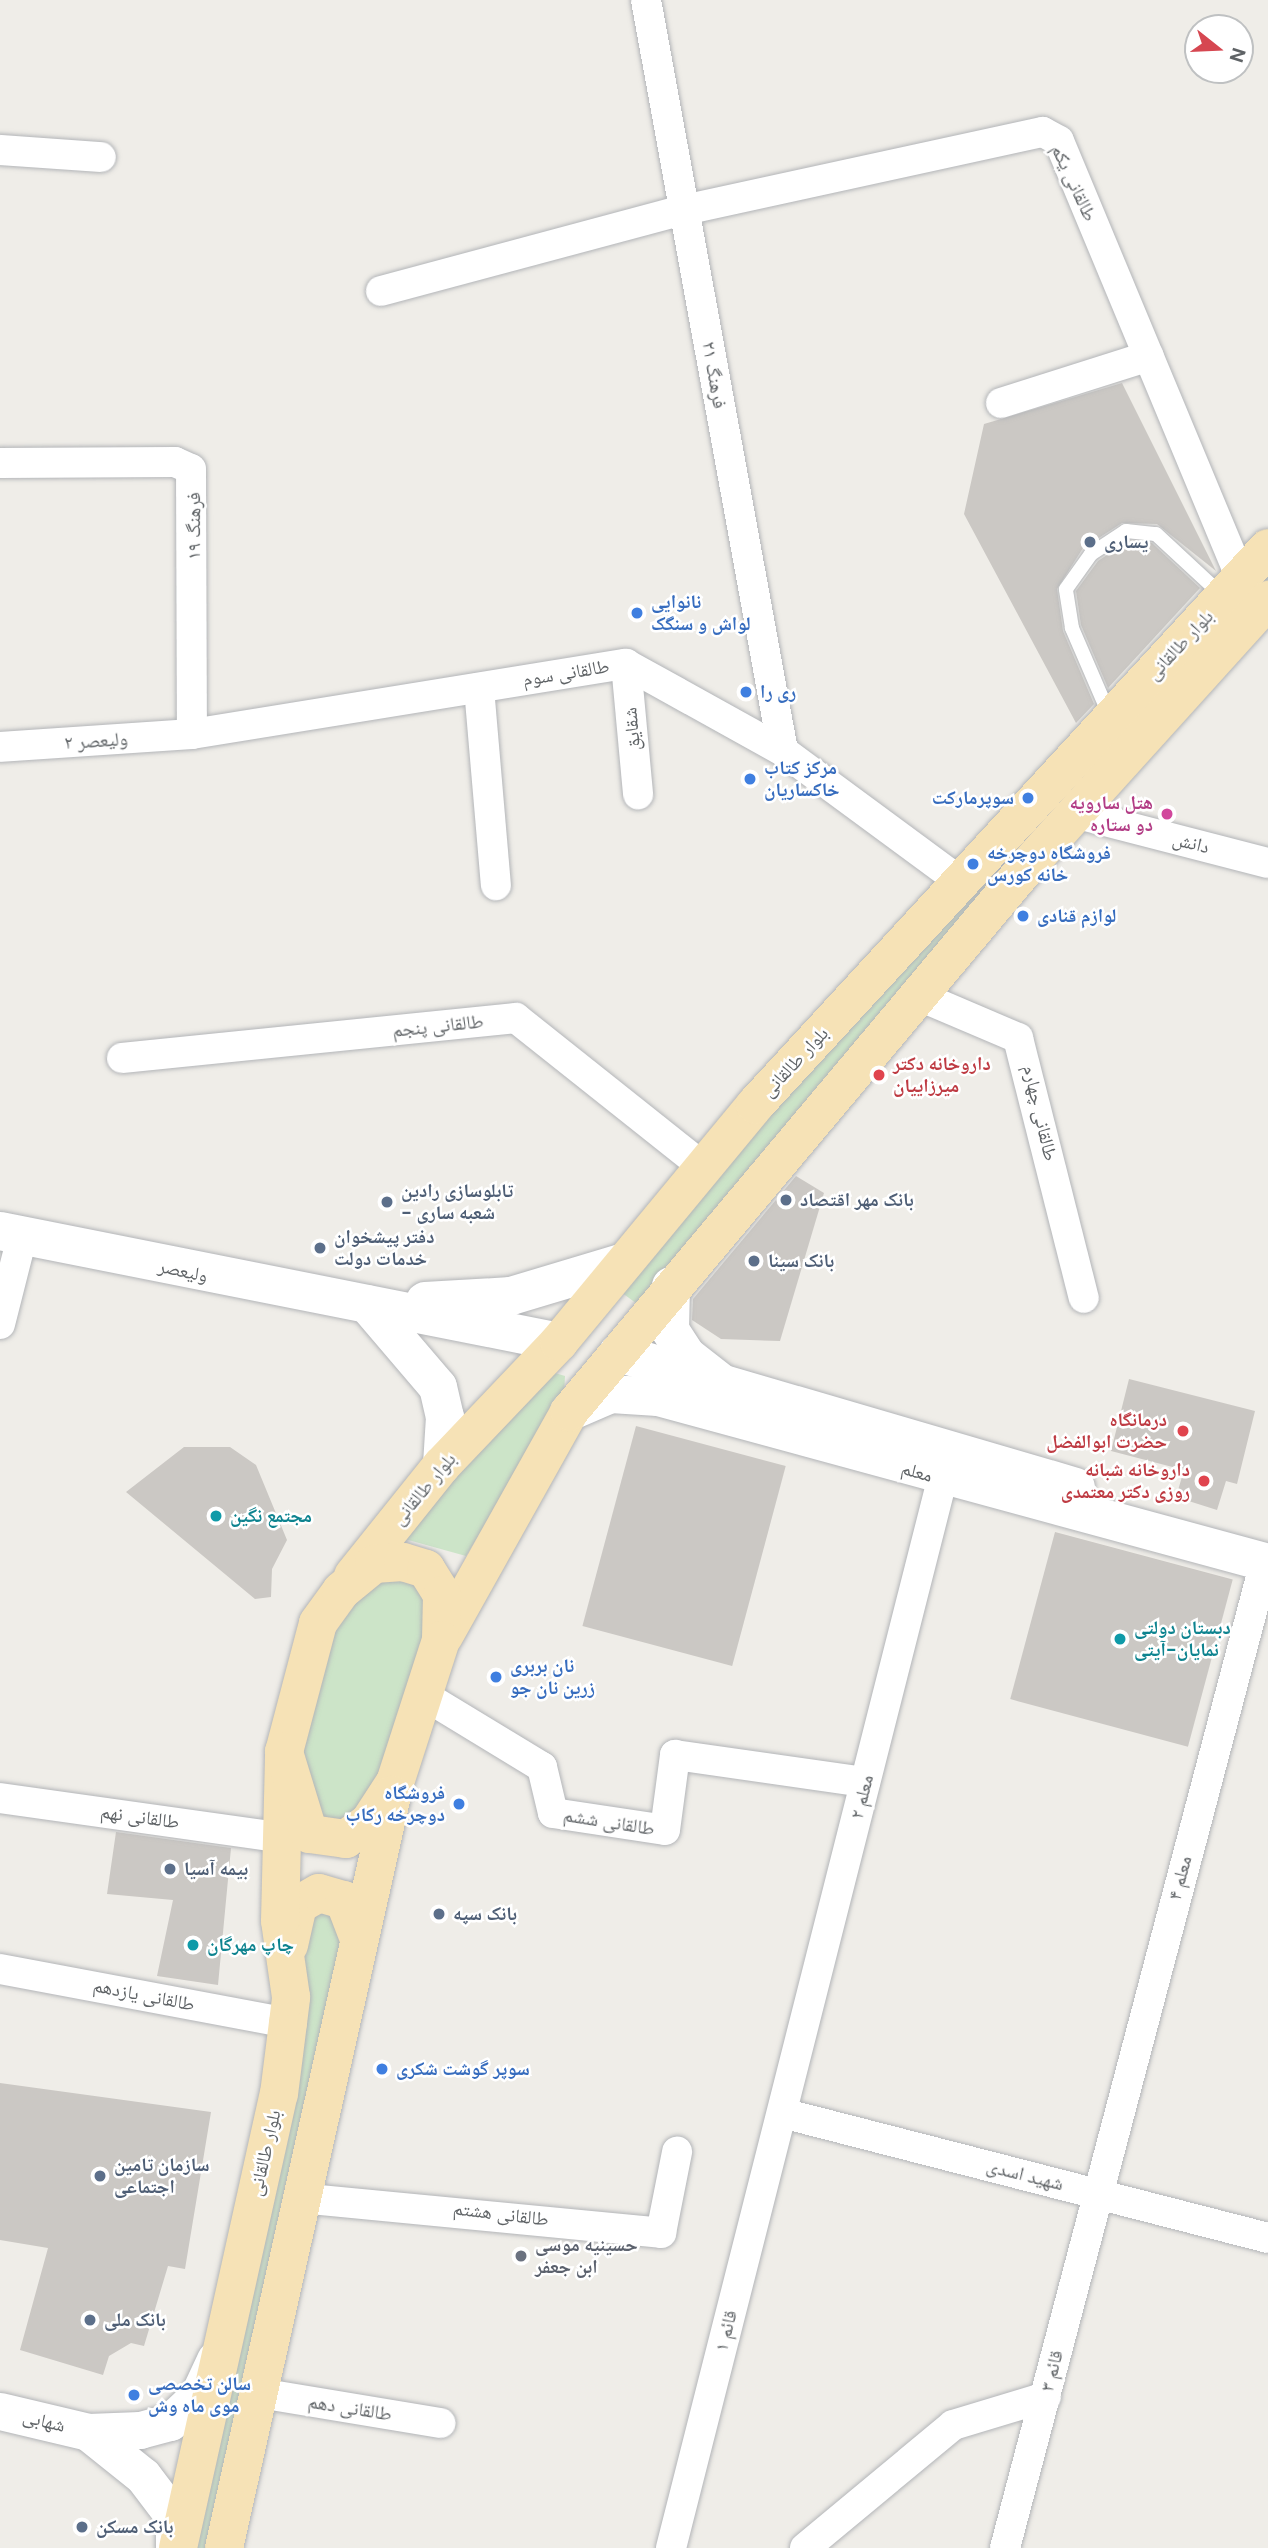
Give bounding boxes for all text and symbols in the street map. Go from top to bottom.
north arrow [1184,14,1254,84]
text: N [1224,45,1252,65]
street label: طالقانی یکم [1046,141,1102,225]
street label: فرهنگ ۲۱ [697,340,731,410]
street label: فرهنگ ۱۹ [183,492,205,560]
place label: یساری [1104,531,1148,553]
marker: یساری [1082,534,1098,550]
place label: نانوایی لواش و سنگک [651,591,751,635]
marker: نانوایی لواش و سنگک [629,605,645,621]
street label: بلوار طالقانی [1142,605,1218,685]
street label: طالقانی سوم [521,655,611,691]
place label: ری را [760,681,796,703]
marker: ری را [738,684,754,700]
street label: شقایق [619,706,645,752]
street label: ولیعصر ٢ [63,727,129,755]
place label: مرکز کتاب خاکساریان [764,757,840,801]
marker: مرکز کتاب خاکساریان [742,771,758,787]
place label: سوپرمارکت [932,787,1014,809]
marker: سوپرمارکت [1020,790,1036,806]
place label: هتل سارویه دو ستاره [1069,792,1153,836]
marker: هتل سارویه دو ستاره [1159,806,1175,822]
street label: دانش [1170,827,1212,859]
place label: فروشگاه دوچرخه خانه کورس [987,842,1111,886]
marker: فروشگاه دوچرخه خانه کورس [965,856,981,872]
place label: لوازم قنادی [1037,905,1116,927]
marker: لوازم قنادی [1015,908,1031,924]
street label: طالقانی پنجم [391,1010,485,1042]
street label: بلوار طالقانی [757,1022,833,1102]
place label: داروخانه دکتر میرزاییان [893,1053,991,1097]
street label: طالقانی چهارم [1018,1063,1062,1163]
marker: داروخانه دکتر میرزاییان [871,1067,887,1083]
place label: تابلوسازی رادین - شعبه ساری [401,1180,513,1224]
place label: بانک مهر اقتصاد [800,1189,914,1211]
marker: بانک مهر اقتصاد [778,1192,794,1208]
marker: تابلوسازی رادین - شعبه ساری [379,1194,395,1210]
place label: دفتر پیشخوان خدمات دولت [334,1226,434,1270]
marker: دفتر پیشخوان خدمات دولت [312,1240,328,1256]
place label: بانک سینا [768,1250,834,1272]
marker: بانک سینا [746,1253,762,1269]
street label: ولیعصر [156,1255,210,1287]
place label: درمانگاه حضرت ابوالفضل [1046,1409,1167,1453]
marker: درمانگاه حضرت ابوالفضل [1173,1421,1193,1441]
street label: بلوار طالقانی [387,1448,461,1530]
street label: معلم [899,1457,935,1487]
place label: داروخانه شبانه روزی دکتر معتمدی [1061,1459,1190,1503]
marker: داروخانه شبانه روزی دکتر معتمدی [1196,1473,1212,1489]
place label: مجتمع نگین [230,1505,312,1527]
marker: مجتمع نگین [208,1508,224,1524]
place label: دبستان دولتی نمایان-آیتی [1134,1617,1231,1661]
marker: دبستان دولتی نمایان-آیتی [1112,1631,1128,1647]
place label: نان بربری زرین نان جو [510,1655,595,1699]
marker: نان بربری زرین نان جو [488,1669,504,1685]
street label: معلم ٢ [846,1773,878,1821]
place label: فروشگاه دوچرخه رکاب [345,1782,445,1826]
marker: فروشگاه دوچرخه رکاب [451,1796,467,1812]
street label: طالقانی نهم [99,1800,181,1834]
street label: طالقانی ششم [562,1804,656,1840]
street label: معلم ۴ [1163,1853,1197,1903]
place label: بیمه آسیا [184,1858,248,1880]
marker: بیمه آسیا [162,1861,178,1877]
place label: بانک سپه [453,1903,517,1925]
marker: بانک سپه [431,1906,447,1922]
place label: چاپ مهرگان [207,1934,294,1956]
marker: چاپ مهرگان [185,1937,201,1953]
street label: طالقانی یازدهم [91,1974,197,2016]
place label: سوپر گوشت شکری [396,2058,530,2080]
marker: سوپر گوشت شکری [374,2061,390,2077]
street label: بلوار طالقانی [244,2108,286,2198]
place label: سازمان تامین اجتماعی [114,2154,210,2198]
street label: شهید اسدی [984,2154,1066,2196]
marker: سازمان تامین اجتماعی [92,2168,108,2184]
street label: طالقانی هشتم [452,2197,550,2231]
place label: حسینیه موسی ابن جعفر [535,2234,638,2278]
marker: حسینیه موسی ابن جعفر [513,2248,529,2264]
street label: قائم ١ [710,2308,742,2354]
place label: بانک ملی [104,2309,166,2331]
marker: بانک ملی [82,2312,98,2328]
street label: قائم ٣ [1036,2348,1068,2394]
place label: سالن تخصصی موی ماه وش [148,2373,251,2417]
marker: سالن تخصصی موی ماه وش [126,2387,142,2403]
street label: طالقانی دهم [307,2390,393,2426]
street label: شهابی [20,2405,68,2437]
place label: بانک مسکن [96,2516,173,2538]
marker: بانک مسکن [74,2519,90,2535]

